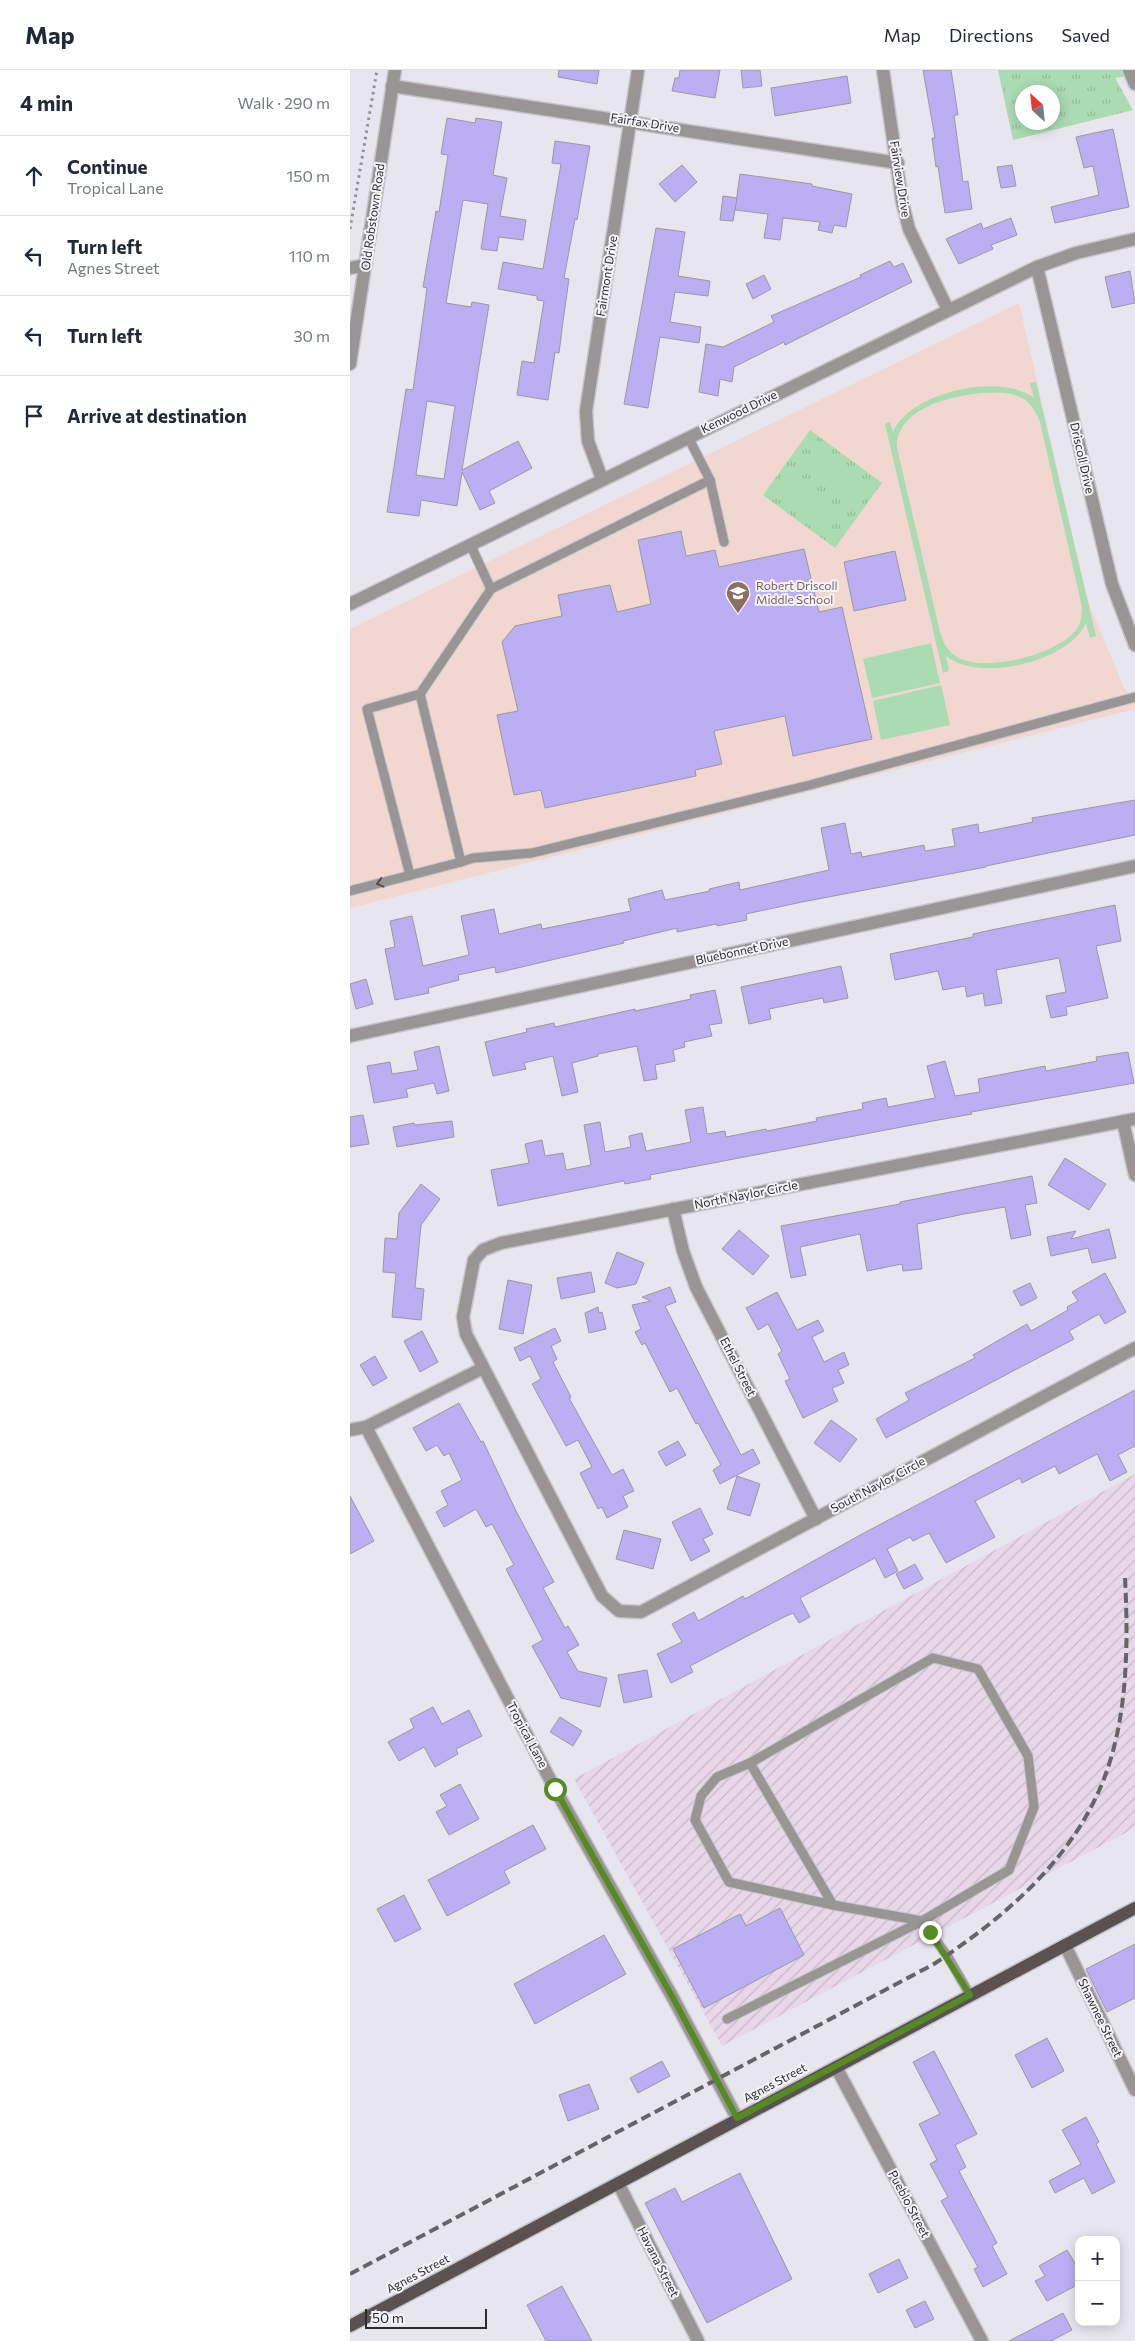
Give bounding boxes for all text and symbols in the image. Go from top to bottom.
text: Map [25,20,75,49]
text: Map [884,24,921,46]
text: Directions [949,24,1033,46]
text: Saved [1061,24,1110,46]
north arrow [1015,85,1060,130]
text: 4 min [20,90,73,115]
text: Walk · 290 m [238,93,330,112]
street label: Fairfax Drive [610,110,681,134]
street label: Fairview Drive [888,140,914,218]
text: Continue [67,155,147,178]
icon: ahead [20,162,48,190]
street label: Old Robstown Road [358,162,386,271]
text: 150 m [287,166,330,185]
text: Tropical Lane [67,178,164,197]
street label: Fairmont Drive [593,234,619,317]
text: Turn left [67,235,142,258]
icon: left [20,242,48,270]
text: 110 m [289,246,330,265]
text: Agnes Street [67,258,160,277]
icon: left [20,322,48,350]
text: Turn left [67,324,142,347]
text: 30 m [293,326,330,345]
street label: Kenwood Drive [698,387,779,436]
icon: arrive [20,402,48,430]
text: Arrive at destination [67,404,247,427]
street label: Driscoll Drive [1068,421,1098,495]
place label: Robert Driscoll Middle School [756,578,838,606]
school or university icon: Robert Driscoll Middle School [725,580,751,614]
one-way arrow [376,877,384,888]
street label: Bluebonnet Drive [694,933,789,967]
street label: North Naylor Circle [693,1177,799,1211]
street label: Ethel Street [718,1335,760,1398]
street label: South Naylor Circle [828,1453,927,1515]
street label: Tropical Lane [505,1699,551,1770]
route start [544,1778,567,1801]
route end [919,1921,942,1944]
street label: Shawnee Street [1076,1976,1126,2059]
street label: Agnes Street [741,2060,809,2105]
street label: Pueblo Street [886,2168,933,2240]
street label: Havana Street [635,2224,683,2299]
map controls [1075,2236,1120,2326]
button: + [1075,2236,1120,2281]
street label: Agnes Street [384,2251,452,2296]
button: − [1075,2281,1120,2326]
scale bar [365,2306,488,2329]
text: 50 m [372,2309,404,2326]

